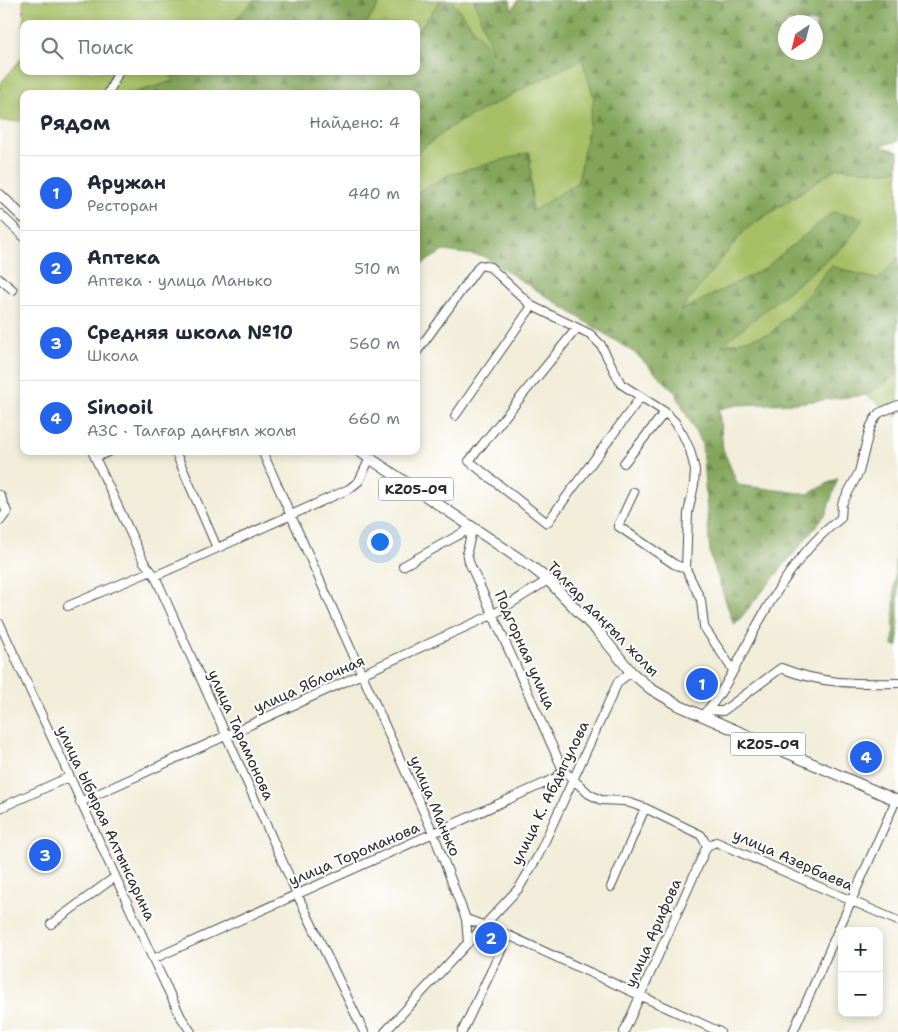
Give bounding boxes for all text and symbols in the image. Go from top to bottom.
north arrow [778,15,823,60]
search box [20,20,420,75]
icon: search [38,34,66,62]
text: Поиск [78,35,133,60]
text: Рядом [40,109,110,137]
text: Найдено: 4 [309,112,400,133]
text: Аружан [87,170,166,195]
text: 1 [52,183,60,204]
text: 440 m [348,183,400,204]
text: Ресторан [87,195,158,216]
text: Аптека [87,245,160,270]
text: 2 [50,258,62,279]
text: 510 m [354,258,400,279]
text: Аптека · улица Манько [87,270,272,291]
text: Средняя школа №10 [87,320,293,345]
text: 3 [50,333,62,354]
text: 560 m [349,333,400,354]
text: Школа [87,345,139,366]
text: Sinooil [87,395,153,420]
text: 4 [50,408,62,429]
text: 660 m [348,408,400,429]
text: АЗС · Талғар даңғыл жолы [87,420,296,441]
road number: KZ05-09 [378,478,454,500]
your location [367,529,393,555]
street label: Талғар даңғыл жолы [543,557,663,681]
street label: Подгорная улица [490,587,560,713]
street label: улица Яблочная [250,650,368,718]
pin: 1 [686,665,718,703]
street label: улица Тарамонова [203,667,279,804]
street label: улица К. Абдыгулова [506,717,594,869]
street label: улица Ыбырая Алтынсарина [52,722,160,924]
road number: KZ05-09 [730,732,806,756]
pin: 4 [850,738,882,776]
street label: улица Манько [405,753,465,859]
street label: улица Тороманова [285,817,423,891]
street label: улица Азербаева [730,825,857,896]
pin: 3 [29,836,61,874]
street label: улица Арифова [620,875,686,991]
pin: 2 [475,919,507,957]
map controls [838,927,883,1017]
button: + [838,927,883,972]
button: − [838,972,883,1017]

